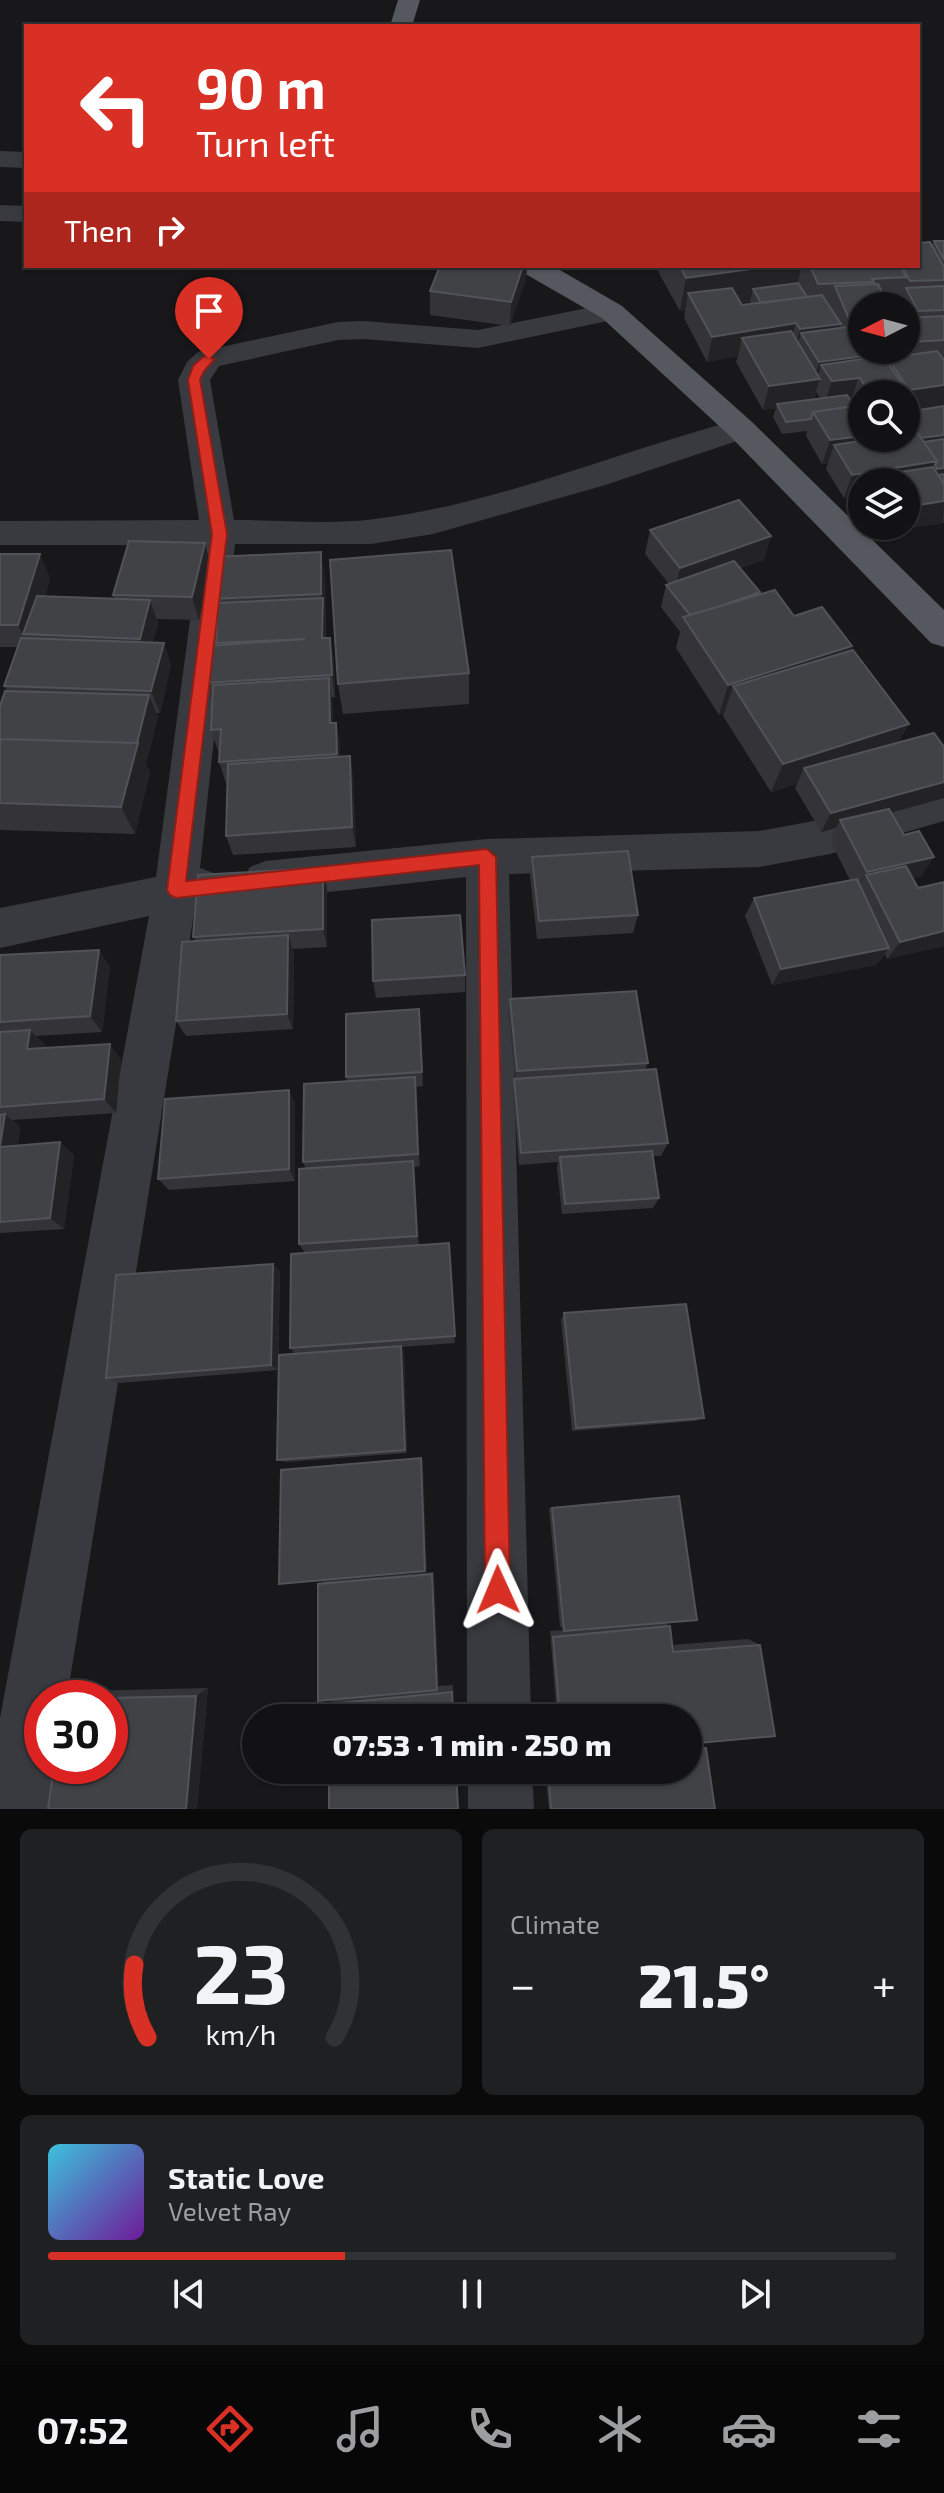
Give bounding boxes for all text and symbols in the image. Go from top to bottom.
text: 90 m [196,53,326,120]
icon: left [64,56,168,160]
text: Turn left [196,121,335,164]
icon: right [148,208,192,252]
text: Then [64,212,132,248]
pin [175,277,243,359]
icon: arrive [187,289,231,333]
north arrow [848,292,920,364]
map controls [848,292,920,540]
button: search [848,380,920,452]
button: layers [848,468,920,540]
position arrow [456,1548,540,1632]
speed limit sign: 30 [24,1680,128,1784]
text: 07:53 · 1 min · 250 m [333,1726,611,1762]
text: Climate [510,1908,600,1939]
text: 23 [193,1921,289,2021]
text: 21.5° [638,1948,769,2020]
text: − [510,1957,536,2010]
text: + [872,1957,896,2010]
text: km/h [206,2016,276,2051]
text: Static Love [168,2159,324,2195]
text: Velvet Ray [168,2195,291,2226]
icon: previous [167,2272,211,2316]
icon: pause [450,2272,494,2316]
icon: next [733,2272,777,2316]
icon: directions [202,2401,258,2457]
icon: music [332,2401,388,2457]
icon: phone [462,2401,518,2457]
icon: climate [592,2401,648,2457]
icon: car [721,2401,777,2457]
icon: filters [851,2401,907,2457]
text: 07:52 [37,2408,129,2451]

